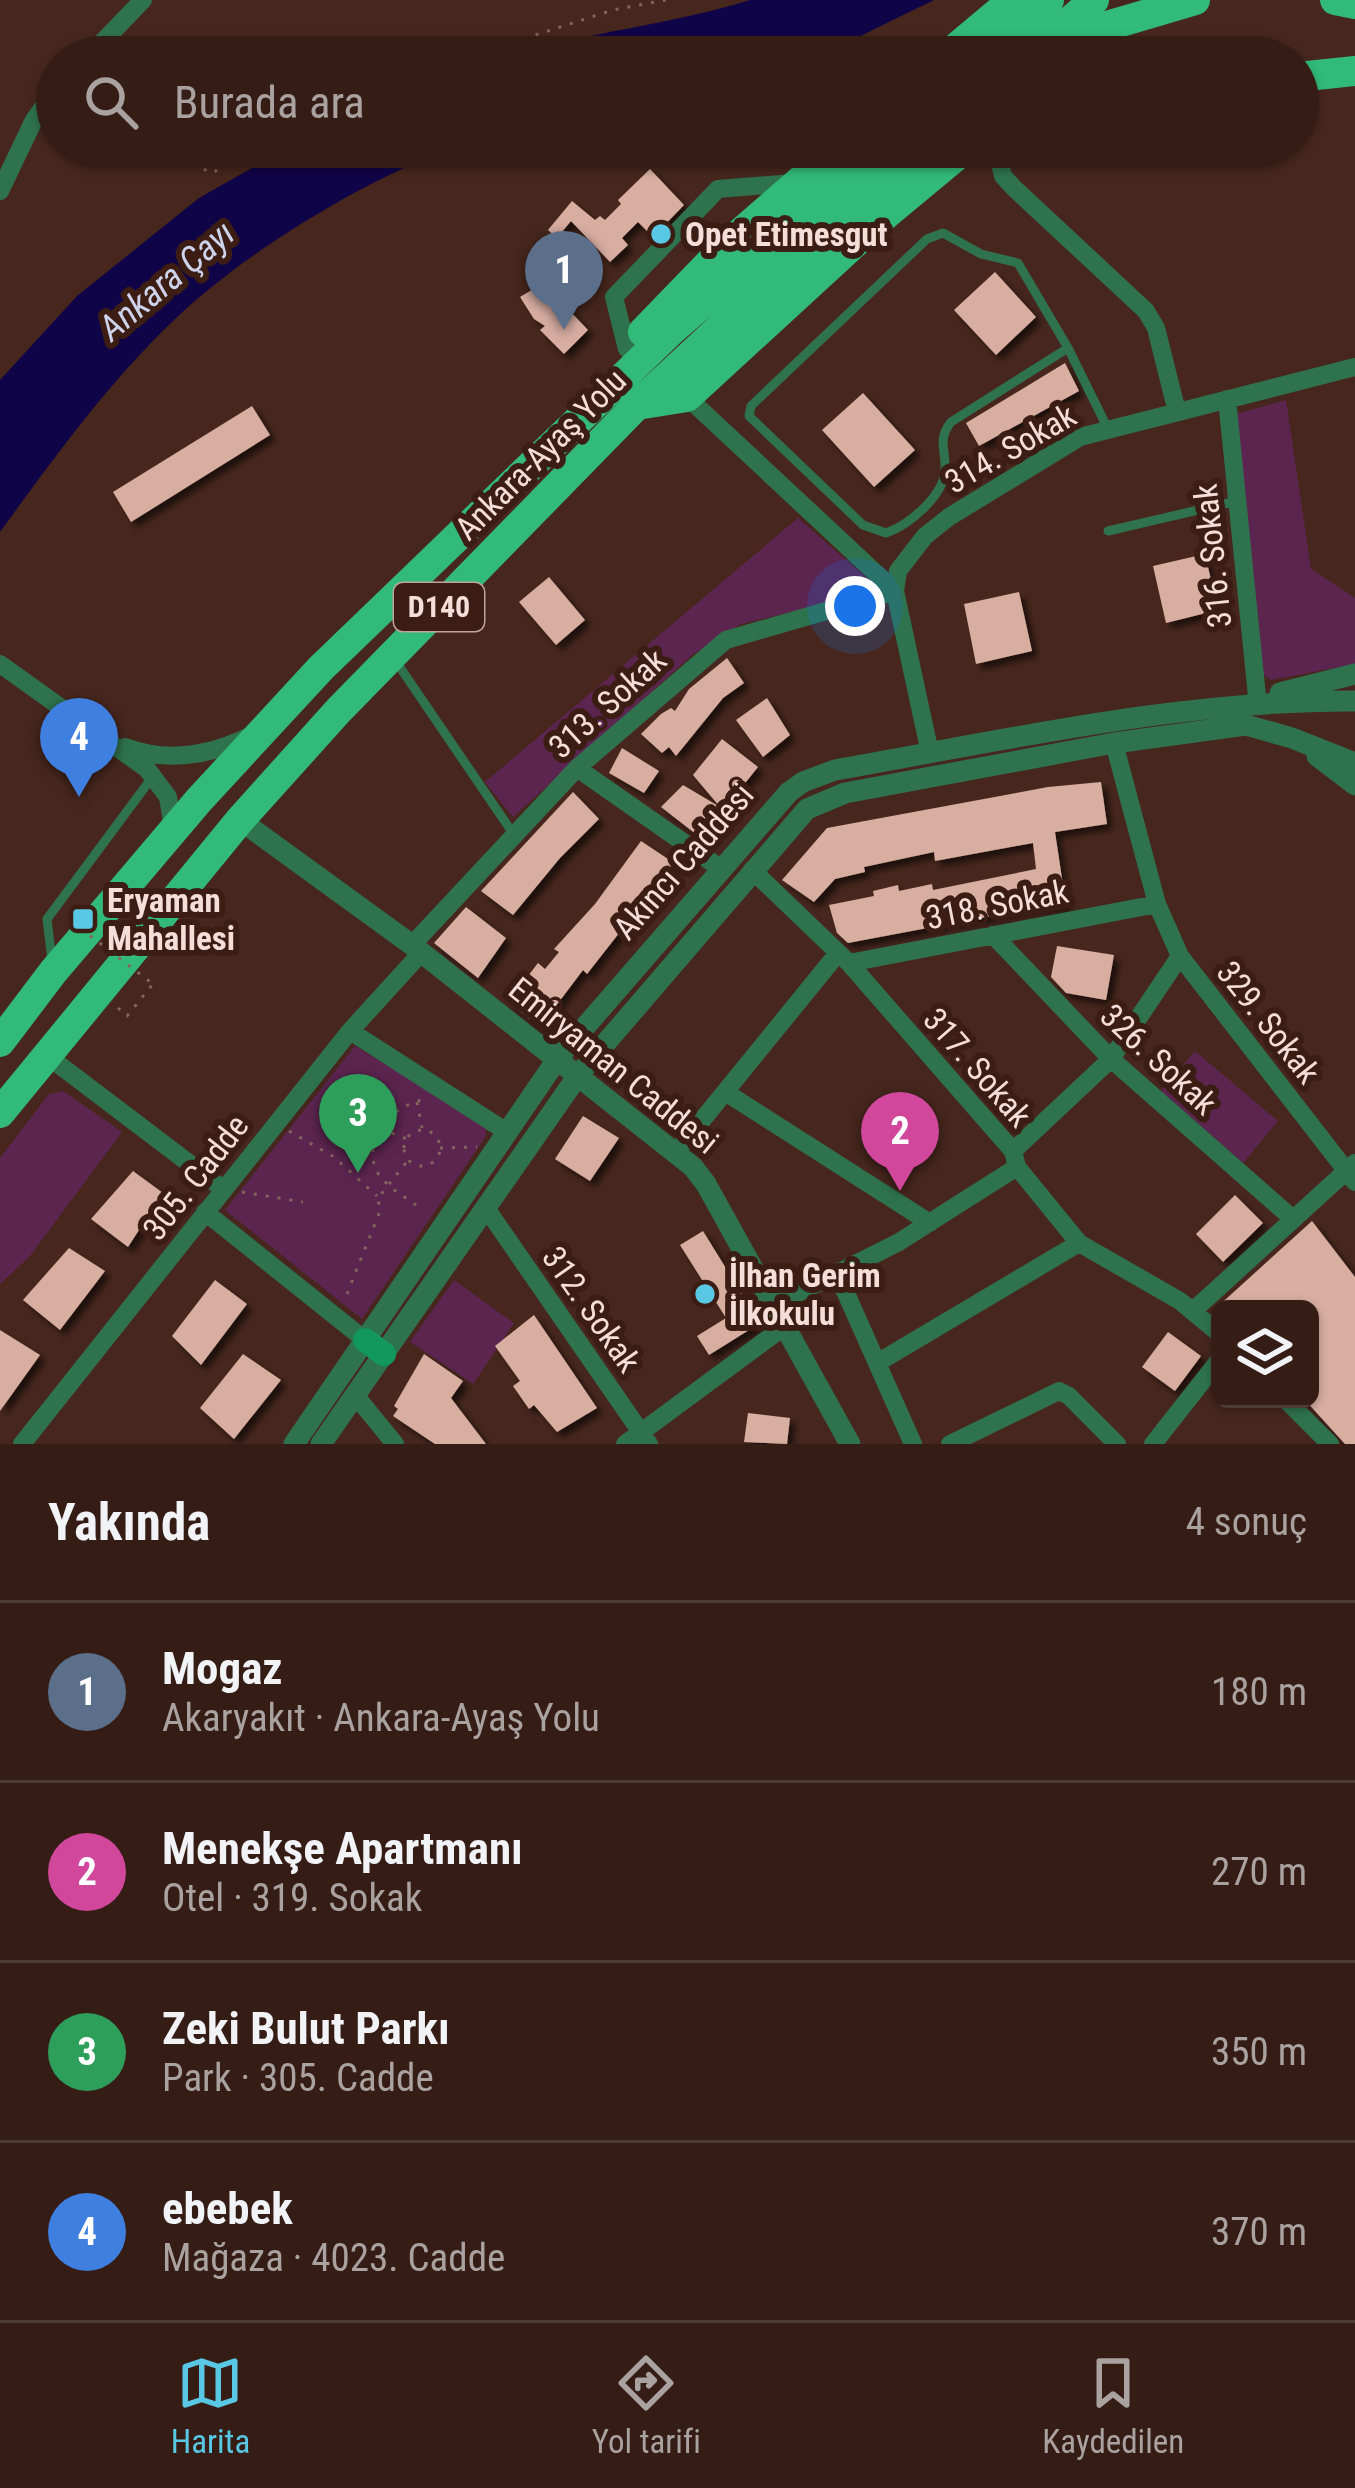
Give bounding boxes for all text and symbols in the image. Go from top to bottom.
search box [36,36,1319,168]
icon: search [78,69,144,135]
text: Burada ara [174,76,365,129]
water label: Ankara Çayı [89,212,243,351]
place label: Opet Etimesgut [685,215,888,254]
marker: Opet Etimesgut [648,221,674,247]
pin: 1 [525,231,603,330]
street label: Ankara-Ayaş Yolu [447,361,634,548]
street label: 314. Sokak [938,395,1083,501]
street label: 316. Sokak [1186,482,1239,630]
your location [825,576,885,636]
road number: D140 [394,583,484,631]
street label: 313. Sokak [541,640,674,766]
pin: 4 [40,698,118,797]
street label: Akıncı Caddesi [605,775,762,947]
street label: 318. Sokak [923,872,1072,937]
place label: Eryaman Mahallesi [107,881,235,958]
marker: Eryaman Mahallesi [70,906,96,932]
street label: 329. Sokak [1209,953,1328,1091]
street label: Emiryaman Caddesi [501,969,726,1162]
street label: 326. Sokak [1093,996,1225,1123]
street label: 317. Sokak [916,1000,1040,1135]
pin: 3 [319,1074,397,1173]
pin: 2 [861,1092,939,1191]
street label: 305. Cadde [135,1107,256,1248]
street label: 312. Sokak [534,1239,649,1380]
place label: İlhan Gerim İlkokulu [729,1256,881,1333]
marker: İlhan Gerim İlkokulu [692,1281,718,1307]
map controls [1211,1300,1319,1408]
button: layers [1211,1300,1319,1408]
text: Yakında [48,1493,210,1552]
text: 4 sonuç [1186,1499,1307,1545]
text: Mogaz [162,1642,283,1695]
text: 1 [77,1669,97,1715]
text: 180 m [1211,1669,1307,1715]
text: Akaryakıt · Ankara-Ayaş Yolu [162,1695,600,1741]
text: Menekşe Apartmanı [162,1822,523,1875]
text: 2 [77,1849,97,1895]
text: 270 m [1211,1849,1307,1895]
text: Otel · 319. Sokak [162,1875,422,1921]
text: Zeki Bulut Parkı [162,2002,450,2055]
text: 3 [77,2029,97,2075]
text: 350 m [1211,2029,1307,2075]
text: Park · 305. Cadde [162,2055,434,2101]
text: ebebek [162,2182,293,2235]
text: 4 [77,2209,97,2255]
text: 370 m [1211,2209,1307,2255]
text: Mağaza · 4023. Cadde [162,2235,505,2281]
tab: Harita [171,2350,250,2461]
tab: Yol tarifi [592,2350,701,2461]
tab: Kaydedilen [1042,2350,1184,2461]

